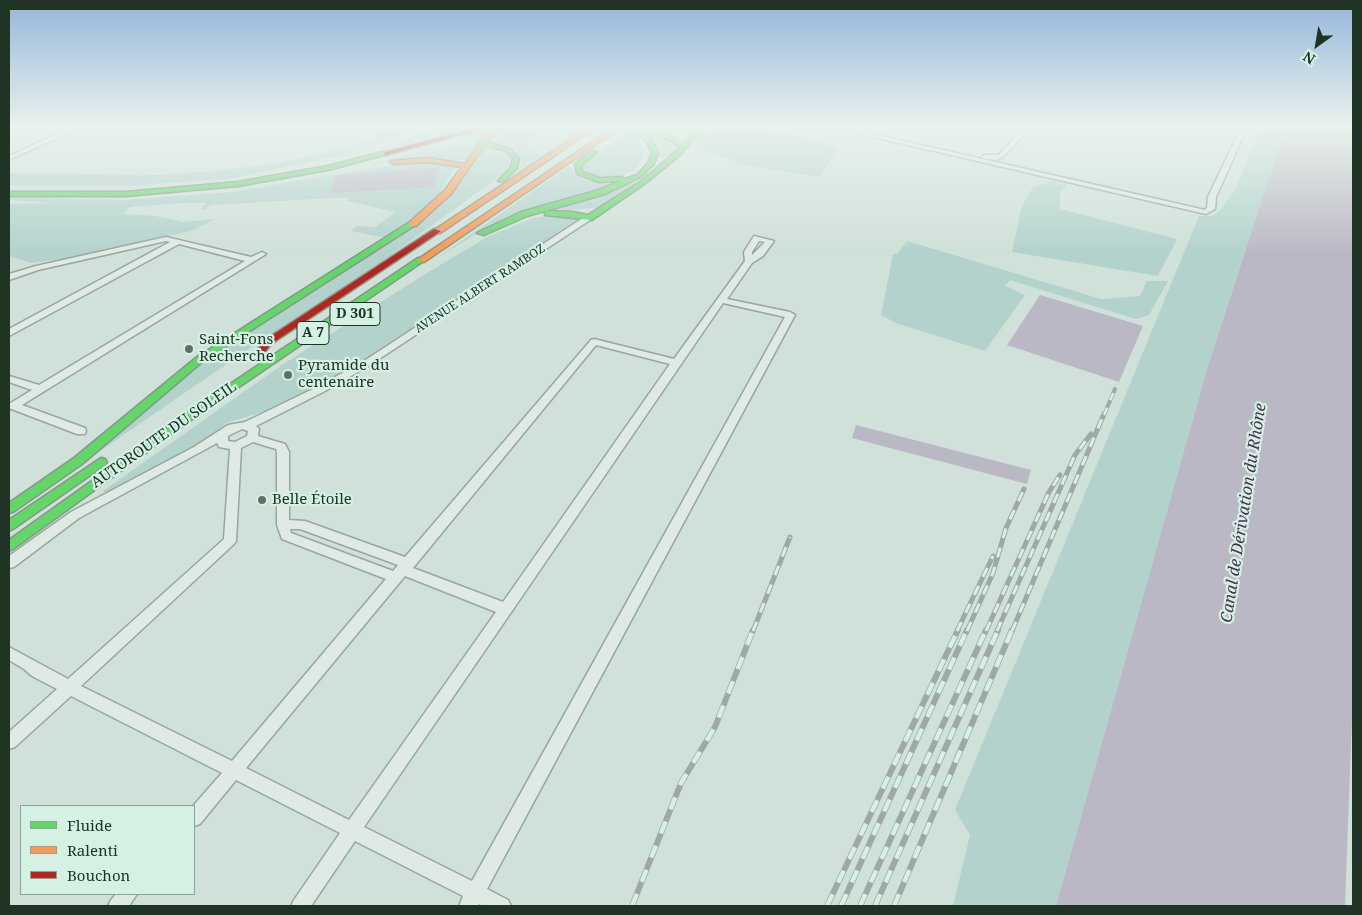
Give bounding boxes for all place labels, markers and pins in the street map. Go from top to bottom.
place label: Saint-Fons Recherche [199,331,274,366]
marker: Saint-Fons Recherche [183,343,195,355]
place label: Pyramide du centenaire [298,357,390,392]
marker: Pyramide du centenaire [282,369,294,381]
place label: Belle Étoile [272,491,352,509]
marker: Belle Étoile [256,494,268,506]

